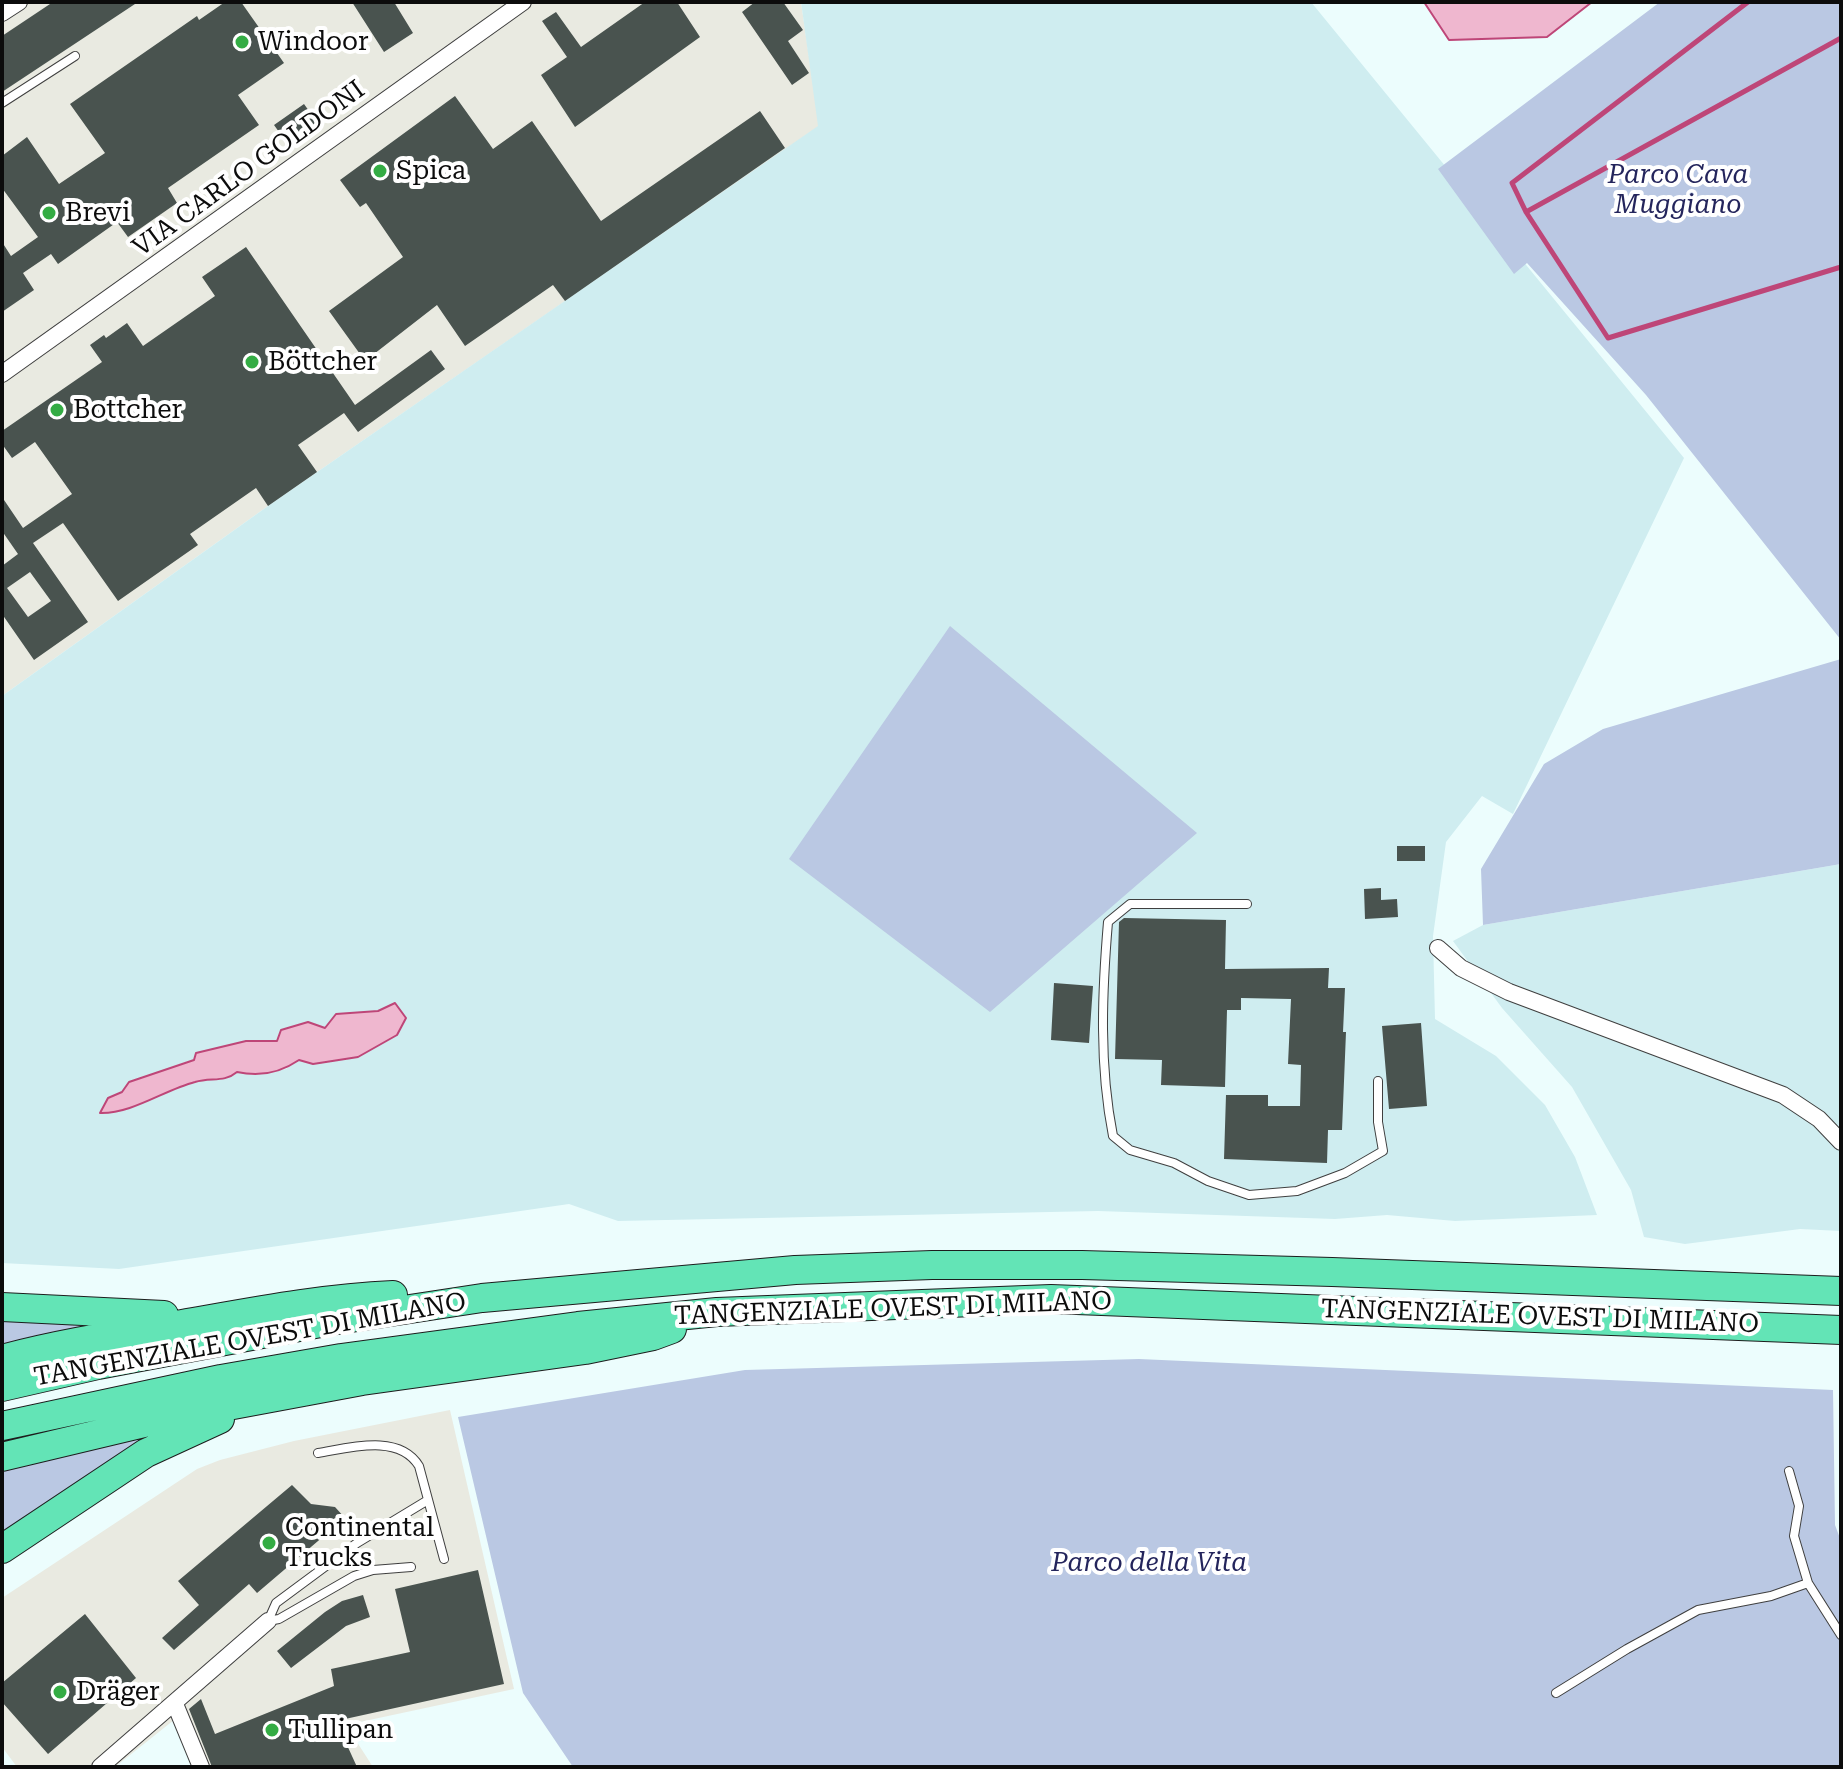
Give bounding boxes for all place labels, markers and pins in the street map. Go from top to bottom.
place label: Windoor [258,26,369,58]
marker: Windoor [233,33,251,51]
place label: Spica [396,155,466,187]
marker: Spica [371,162,389,180]
place label: Brevi [65,197,130,229]
marker: Brevi [40,204,58,222]
place label: Böttcher [268,346,377,378]
marker: Böttcher [243,353,261,371]
place label: Bottcher [73,394,182,426]
marker: Bottcher [48,401,66,419]
place label: Continental Trucks [285,1512,434,1574]
marker: Continental Trucks [260,1534,278,1552]
place label: Dräger [76,1676,160,1708]
marker: Dräger [51,1683,69,1701]
place label: Tullipan [288,1714,393,1746]
marker: Tullipan [263,1721,281,1739]

